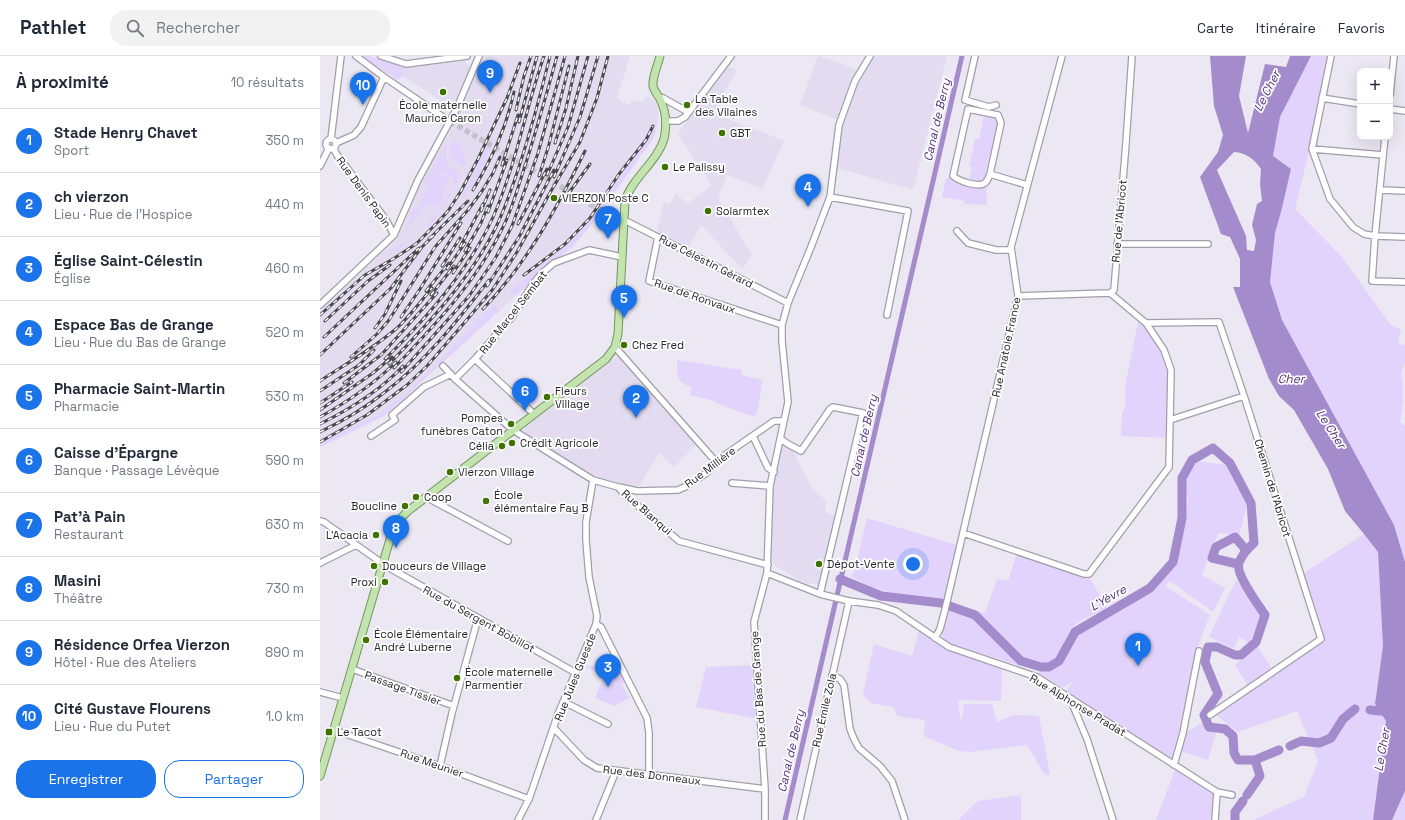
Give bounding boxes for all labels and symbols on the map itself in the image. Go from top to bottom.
pin: 9 [477,60,503,93]
water label: Le Cher [1250,67,1285,114]
pin: 10 [350,72,376,105]
water label: Canal de Berry [920,77,954,163]
marker: École maternelle Maurice Caron [438,87,448,97]
place label: La Table des Vilaines [695,92,758,119]
place label: École maternelle Maurice Caron [399,98,487,125]
marker: La Table des Vilaines [682,100,692,110]
place label: GBT [730,126,751,140]
marker: GBT [717,128,727,138]
street label: Rue Denis Papin [334,154,394,230]
place label: Le Palissy [673,160,725,174]
marker: Le Palissy [660,162,670,172]
pin: 4 [795,174,821,207]
street label: Rue de l'Abricot [1108,179,1130,263]
place label: VIERZON Poste C [562,191,648,205]
marker: VIERZON Poste C [549,193,559,203]
place label: Solarmtex [716,204,770,218]
pin: 7 [595,206,621,239]
marker: Solarmtex [703,206,713,216]
street label: Rue Célestin Gérard [657,231,755,291]
street label: Rue Marcel Sembat [476,267,550,357]
street label: Rue de Ronvaux [653,276,738,317]
pin: 5 [611,285,637,318]
street label: Rue Anatole France [989,296,1023,398]
place label: Chez Fred [632,338,684,352]
marker: Chez Fred [619,340,629,350]
water label: Cher [1278,371,1306,387]
pin: 6 [512,378,538,411]
place label: Fleurs Village [555,384,590,411]
pin: 2 [623,385,649,418]
marker: Fleurs Village [542,392,552,402]
water label: Canal de Berry [847,393,881,479]
water label: Le Cher [1312,406,1350,453]
place label: Pompes funèbres Caton [421,411,503,438]
marker: Pompes funèbres Caton [506,419,516,429]
place label: Crédit Agricole [520,436,598,450]
street label: Chemin de l'Abricot [1251,437,1295,539]
marker: Crédit Agricole [507,438,517,448]
place label: Célia [469,439,495,453]
marker: Célia [497,441,507,451]
street label: Rue Millière [682,443,738,491]
place label: Vierzon Village [458,465,535,479]
marker: Vierzon Village [445,467,455,477]
street label: Rue Blanqui [619,486,675,538]
place label: École élémentaire Fay B [494,488,589,515]
place label: Coop [424,490,452,504]
marker: Coop [411,492,421,502]
marker: École élémentaire Fay B [481,496,491,506]
place label: Boucline [351,499,397,513]
marker: Boucline [400,501,410,511]
pin: 8 [383,515,409,548]
place label: L'Acacia [326,528,369,542]
marker: L'Acacia [371,530,381,540]
your location [903,554,923,574]
place label: Dépot-Vente [827,557,895,571]
place label: Douceurs de Village [382,559,486,573]
marker: Dépot-Vente [814,559,824,569]
marker: Douceurs de Village [369,561,379,571]
place label: Proxi [351,575,377,589]
marker: Proxi [380,577,390,587]
water label: L'Yèvre [1087,581,1130,615]
street label: Rue du Sergent Bobillot [421,582,537,656]
place label: École Élémentaire André Luberne [374,627,468,654]
street label: Rue Jules Guesde [551,631,599,723]
street label: Rue du Bas de Grange [747,631,769,747]
pin: 1 [1125,633,1151,666]
marker: École Élémentaire André Luberne [361,635,371,645]
pin: 3 [595,654,621,687]
place label: École maternelle Parmentier [465,665,553,692]
street label: Passage Tissier [363,668,443,708]
street label: Rue Émile Zola [809,671,839,748]
street label: Rue Alphonse Pradat [1027,671,1129,739]
marker: École maternelle Parmentier [452,673,462,683]
water label: Canal de Berry [774,708,808,794]
place label: Le Tacot [337,725,382,739]
water label: Le Cher [1370,726,1394,773]
marker: Le Tacot [324,727,334,737]
street label: Rue Meunier [399,746,465,780]
street label: Rue des Donneaux [602,762,702,788]

